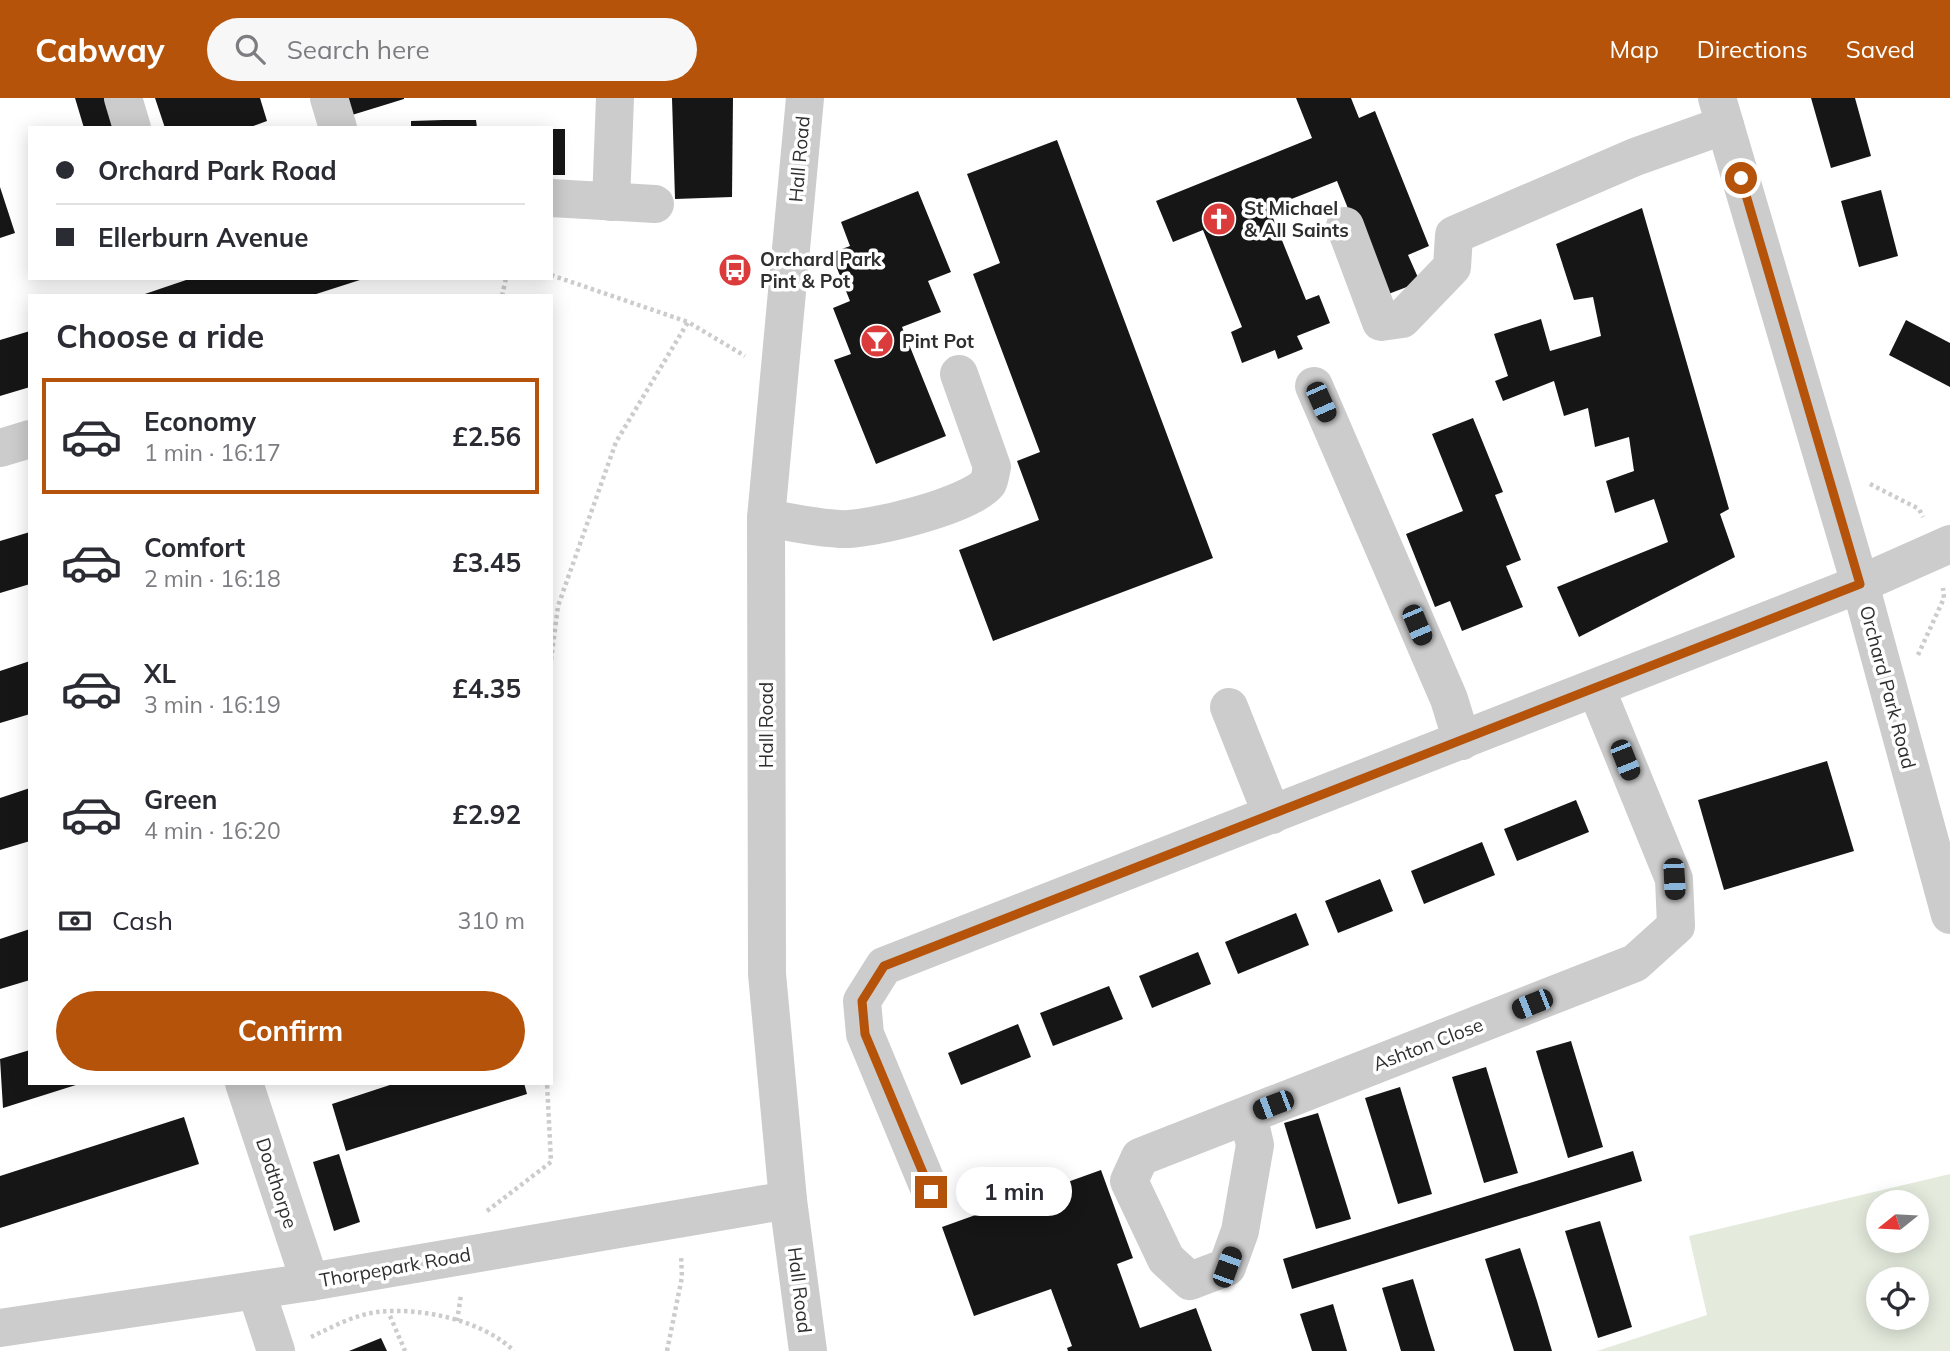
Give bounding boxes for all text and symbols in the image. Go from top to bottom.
search box [207,18,697,81]
text: Cabway [35,29,165,70]
icon: search [231,30,269,68]
text: Search here [287,33,430,66]
text: Map [1609,34,1659,64]
text: Directions [1697,34,1808,64]
text: Saved [1846,34,1915,64]
street label: Hall Road [783,115,815,203]
text: Orchard Park Road [98,154,337,187]
route start [1725,162,1757,194]
place label: St Michael & All Saints [1244,196,1349,242]
church icon: St Michael & All Saints [1200,200,1238,238]
text: Ellerburn Avenue [98,221,308,254]
place label: Orchard Park Pint & Pot [760,247,882,293]
bus stop icon: Orchard Park Pint & Pot [716,251,754,289]
text: Choose a ride [56,316,264,356]
bar icon: Pint Pot [858,322,896,360]
place label: Pint Pot [902,329,974,353]
car [1303,379,1340,425]
icon: car [60,405,123,468]
text: Economy [144,405,256,438]
text: £2.56 [452,420,521,453]
text: 1 min · 16:17 [144,438,281,467]
icon: car [60,531,123,594]
text: Comfort [144,531,245,564]
text: £3.45 [452,546,521,579]
text: 2 min · 16:18 [144,564,281,593]
car [1400,602,1435,648]
street label: Orchard Park Road [1855,603,1921,771]
icon: car [60,657,123,720]
text: XL [144,657,176,690]
text: £4.35 [452,672,521,705]
street label: Hall Road [754,682,778,768]
text: 3 min · 16:19 [144,690,281,719]
car [1608,737,1643,783]
icon: car [60,783,123,846]
text: Green [144,783,217,816]
text: £2.92 [452,798,521,831]
text: 4 min · 16:20 [144,816,281,845]
car [1663,857,1686,901]
icon: cash [56,902,94,940]
text: Cash [112,904,173,937]
text: 310 m [457,906,525,935]
car [1509,986,1556,1022]
button: Confirm [56,991,525,1071]
street label: Ashton Close [1370,1012,1486,1076]
car [1250,1088,1297,1122]
street label: Dodthorpe [251,1135,303,1231]
callout: 1 min [956,1168,1071,1216]
route end [915,1176,947,1208]
text: 1 min [984,1177,1044,1206]
north arrow [1866,1190,1928,1253]
map controls [1866,1190,1929,1330]
street label: Thorpepark Road [318,1242,472,1292]
car [1210,1244,1245,1290]
street label: Hall Road [783,1246,817,1334]
button: locate [1866,1267,1929,1330]

